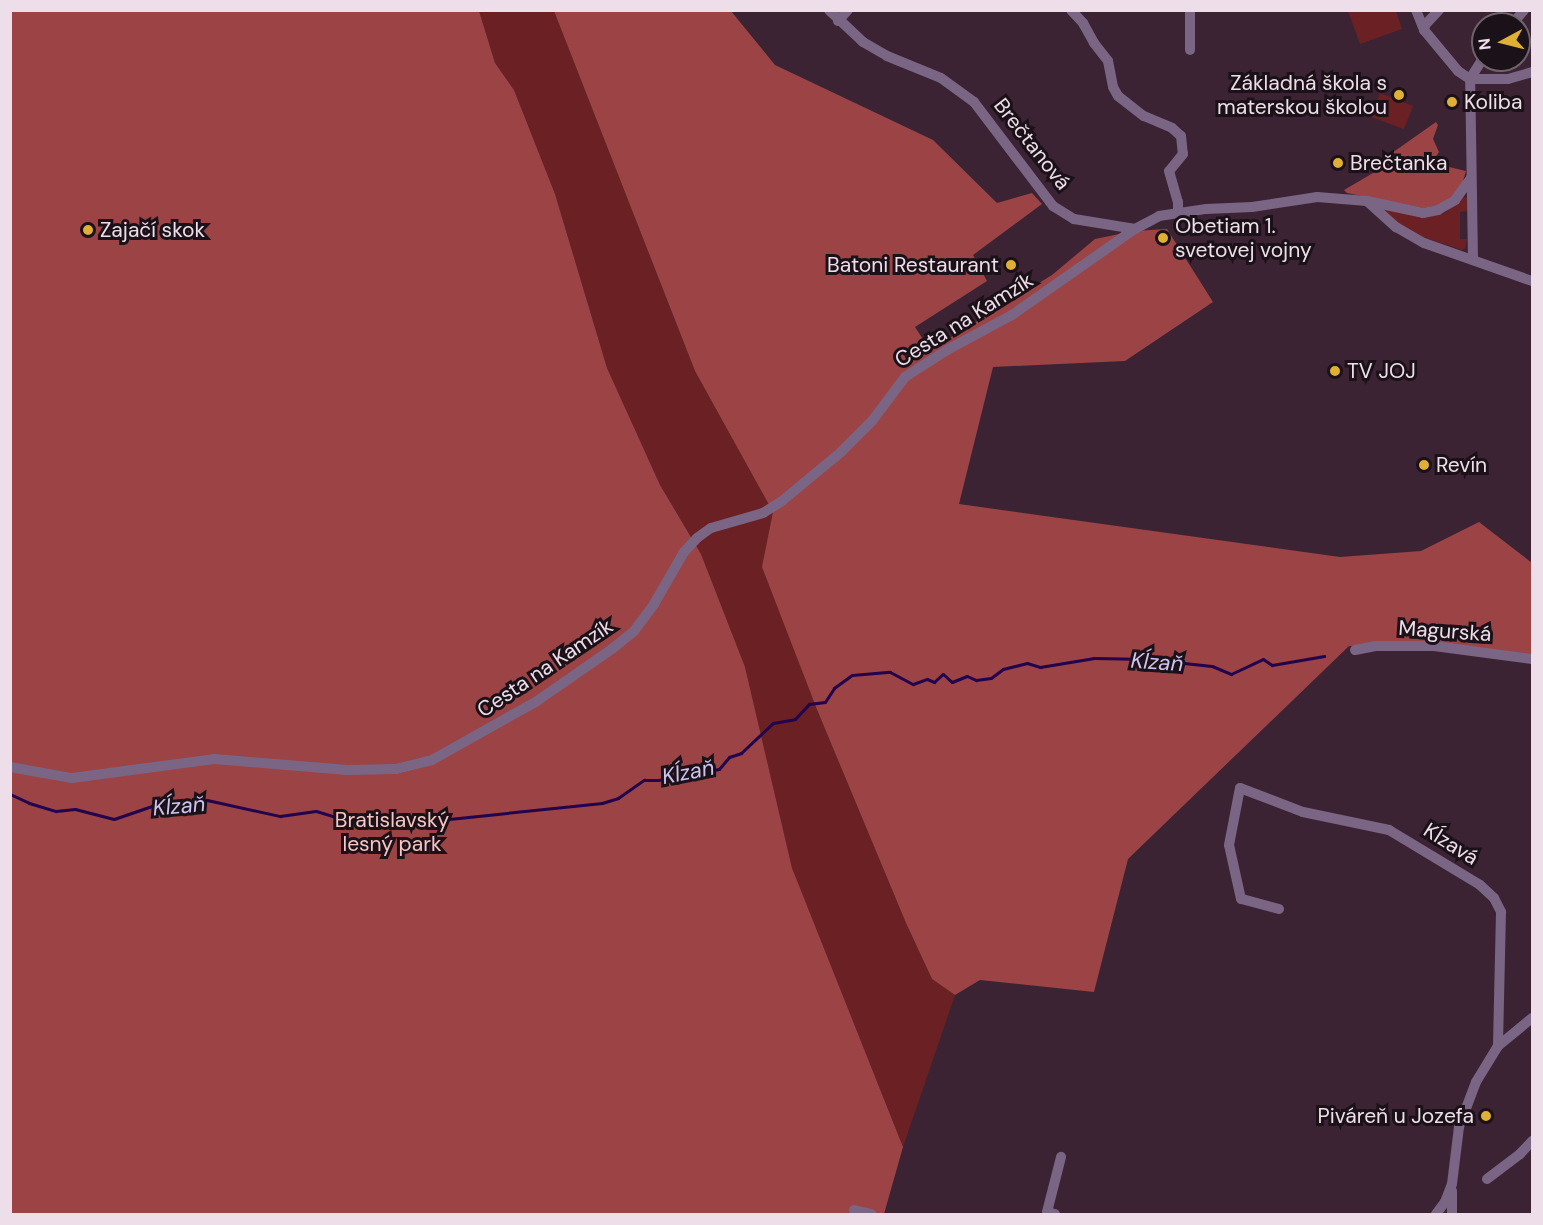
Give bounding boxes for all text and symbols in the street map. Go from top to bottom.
north arrow [1471,12,1531,72]
text: N [1473,37,1496,51]
place label: Základná škola s materskou školou [1217,70,1387,120]
marker: Základná škola s materskou školou [1392,88,1406,102]
place label: Koliba [1464,89,1522,115]
street label: Brečtanová [988,93,1076,195]
marker: Koliba [1445,95,1459,109]
place label: Brečtanka [1350,150,1447,176]
marker: Brečtanka [1331,156,1345,170]
place label: Obetiam 1. svetovej vojny [1175,213,1312,263]
place label: Zajačí skok [100,217,205,243]
marker: Zajačí skok [81,223,95,237]
marker: Obetiam 1. svetovej vojny [1156,231,1170,245]
place label: Batoni Restaurant [827,252,999,278]
marker: Batoni Restaurant [1004,258,1018,272]
street label: Cesta na Kamzík [890,267,1038,373]
place label: TV JOJ [1347,358,1416,384]
marker: TV JOJ [1328,364,1342,378]
place label: Revín [1436,452,1487,478]
marker: Revín [1417,458,1431,472]
street label: Cesta na Kamzík [472,613,618,723]
street label: Magurská [1398,615,1492,647]
water label: Kĺzaň [1130,647,1184,677]
water label: Kĺzaň [660,754,716,790]
water label: Kĺzaň [152,791,206,821]
park label: Bratislavský lesný park [335,807,449,857]
street label: Kĺzavá [1419,818,1483,870]
place label: Piváreň u Jozefa [1318,1103,1474,1129]
marker: Piváreň u Jozefa [1479,1109,1493,1123]

